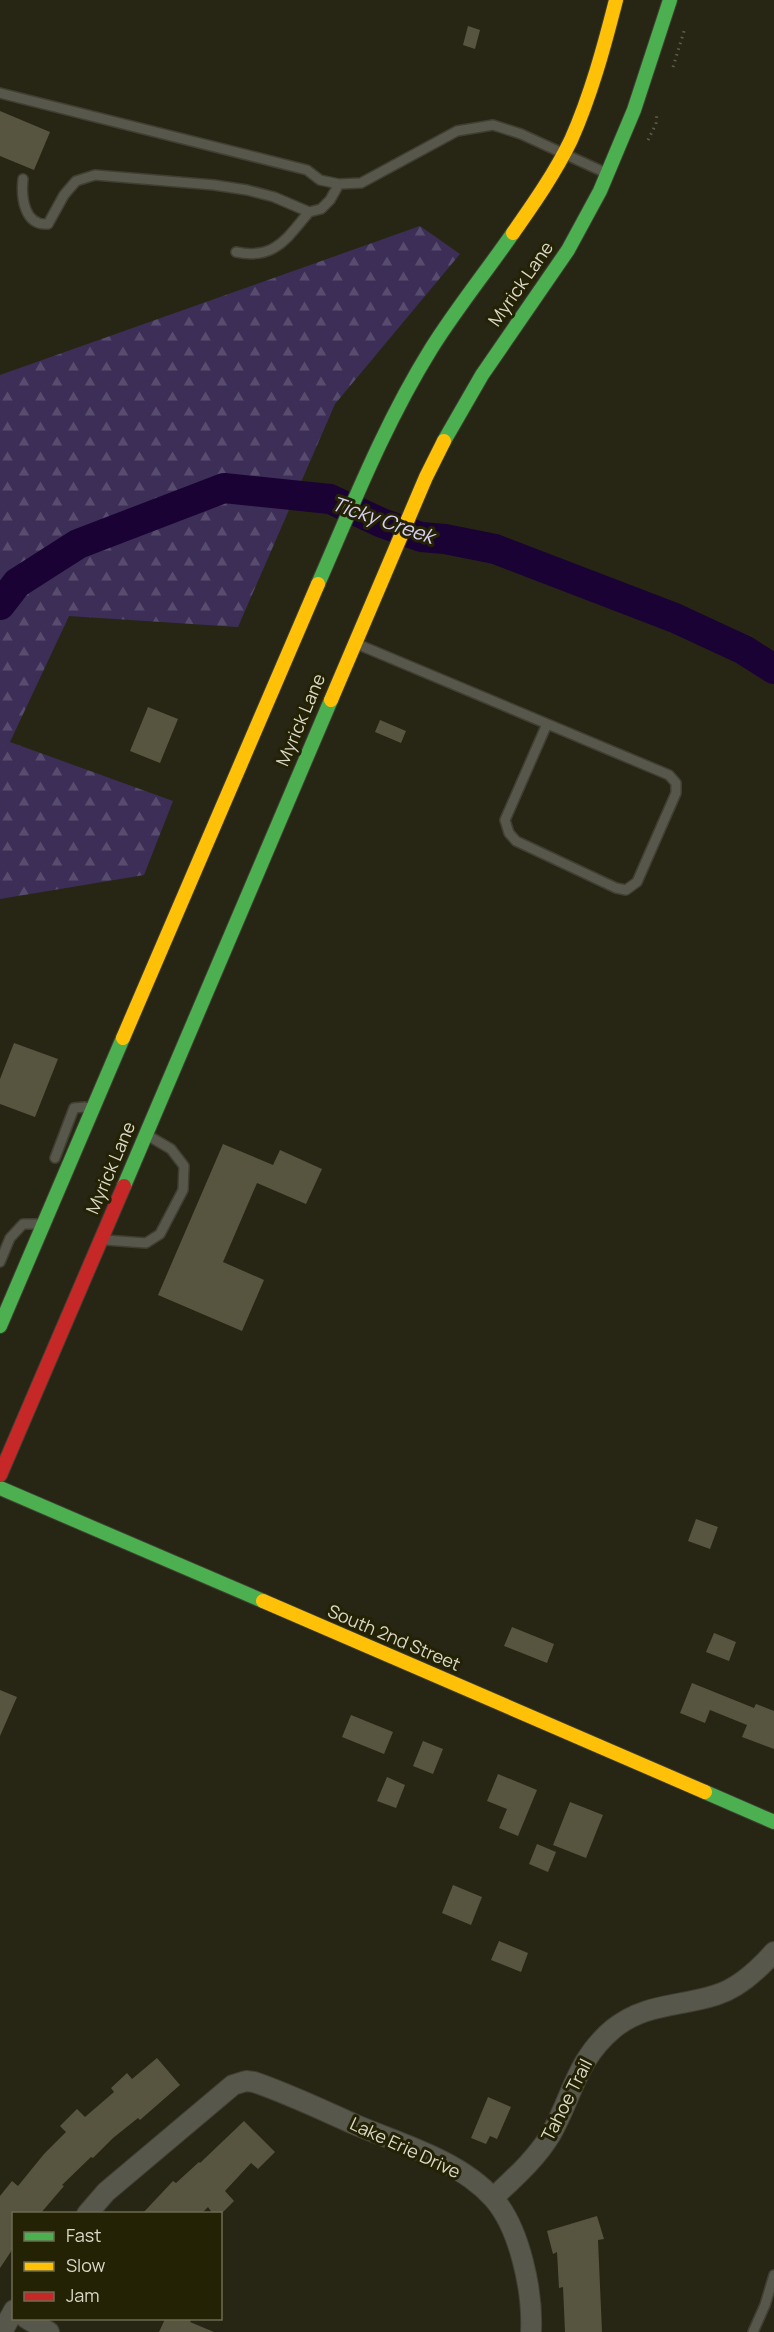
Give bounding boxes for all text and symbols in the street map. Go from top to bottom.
street label: Myrick Lane [482,236,558,331]
water label: Ticky Creek [328,489,441,551]
street label: Myrick Lane [270,670,330,769]
street label: Myrick Lane [80,1118,140,1217]
street label: South 2nd Street [324,1598,464,1676]
street label: Tahoe Trail [535,2054,597,2145]
street label: Lake Erie Drive [346,2111,465,2183]
legend [12,2212,222,2320]
text: Fast [66,2223,101,2247]
text: Slow [66,2253,106,2277]
text: Jam [66,2283,100,2307]

